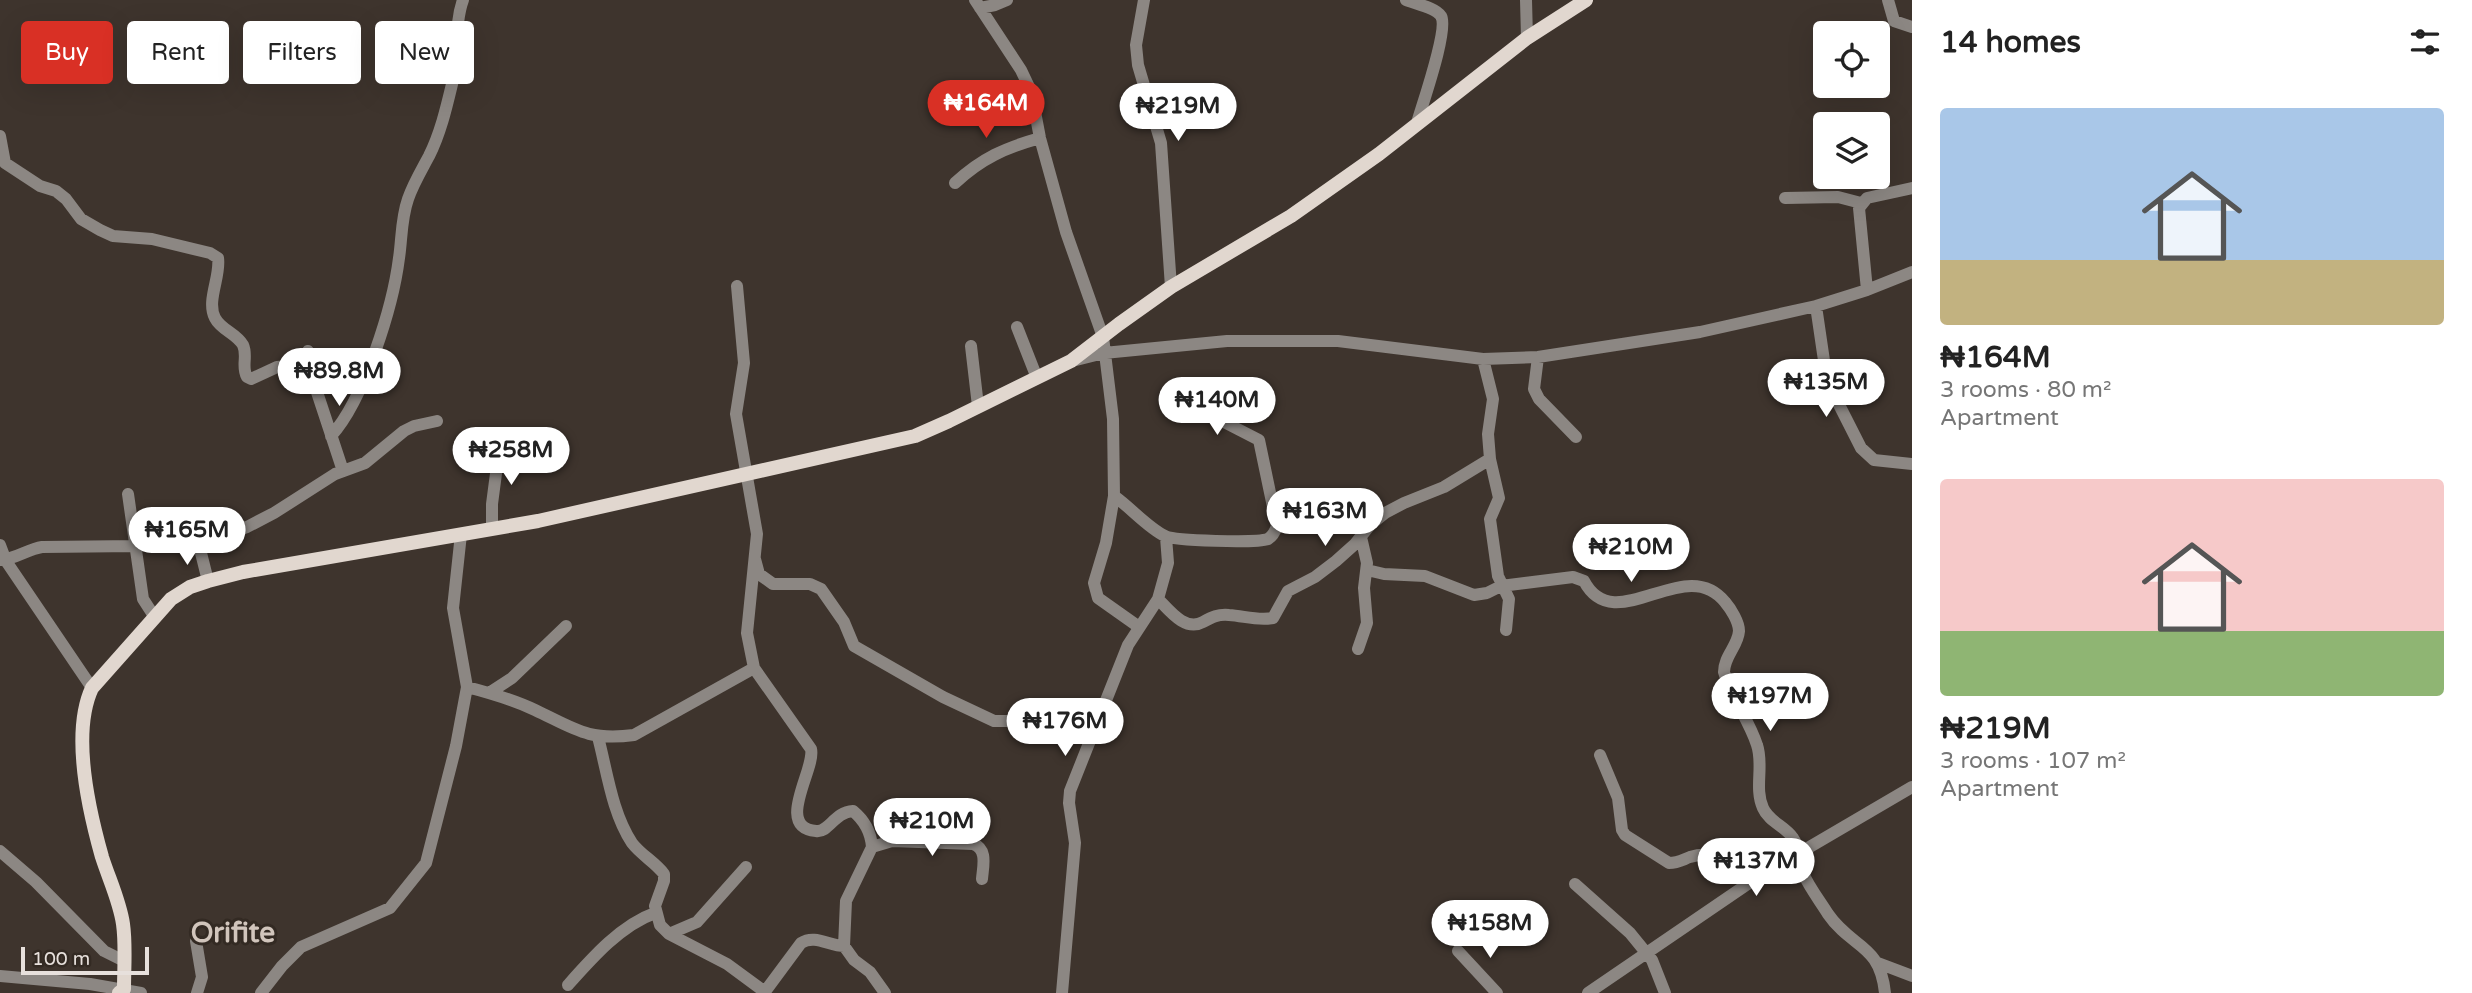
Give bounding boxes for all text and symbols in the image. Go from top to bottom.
chip: Buy [21,21,113,84]
chip: Rent [127,21,229,84]
chip: Filters [243,21,361,84]
chip: New [375,21,474,84]
map controls [1813,21,1890,189]
button: locate [1813,21,1890,98]
icon: filters [2406,23,2444,61]
text: 14 homes [1940,24,2081,61]
pin: ₦164M [937,80,1035,140]
pin: ₦219M [1129,83,1227,143]
text: ₦164M [944,89,1028,117]
text: ₦219M [1136,92,1220,120]
button: layers [1813,112,1890,189]
icon: home [2129,153,2255,279]
text: ₦164M [1940,339,2051,376]
pin: ₦89.8M [282,348,396,408]
text: ₦89.8M [294,357,384,385]
pin: ₦135M [1777,360,1875,419]
text: ₦135M [1784,368,1868,396]
text: 3 rooms · 80 m² [1940,376,2111,404]
pin: ₦140M [1168,378,1266,437]
text: ₦140M [1175,386,1259,414]
text: Apartment [1940,404,2059,432]
pin: ₦258M [462,428,560,487]
text: ₦258M [469,436,553,464]
pin: ₦163M [1276,489,1374,548]
text: ₦163M [1283,497,1367,525]
pin: ₦165M [138,508,236,567]
text: ₦165M [145,516,229,544]
pin: ₦210M [1582,524,1680,584]
icon: home [2129,524,2255,650]
text: ₦210M [1589,533,1673,561]
pin: ₦197M [1721,674,1819,733]
text: ₦197M [1728,682,1812,710]
pin: ₦176M [1016,698,1114,758]
text: ₦176M [1023,707,1107,735]
text: ₦219M [1940,710,2051,747]
text: 3 rooms · 107 m² [1940,747,2126,775]
text: Apartment [1940,775,2059,803]
pin: ₦210M [883,798,981,858]
text: ₦210M [890,807,974,835]
pin: ₦137M [1707,838,1805,898]
text: ₦137M [1714,847,1798,875]
pin: ₦158M [1441,900,1539,960]
text: ₦158M [1448,909,1532,937]
district label: Orifite [191,916,275,950]
scale bar [21,944,149,976]
text: 100 m [32,948,90,970]

